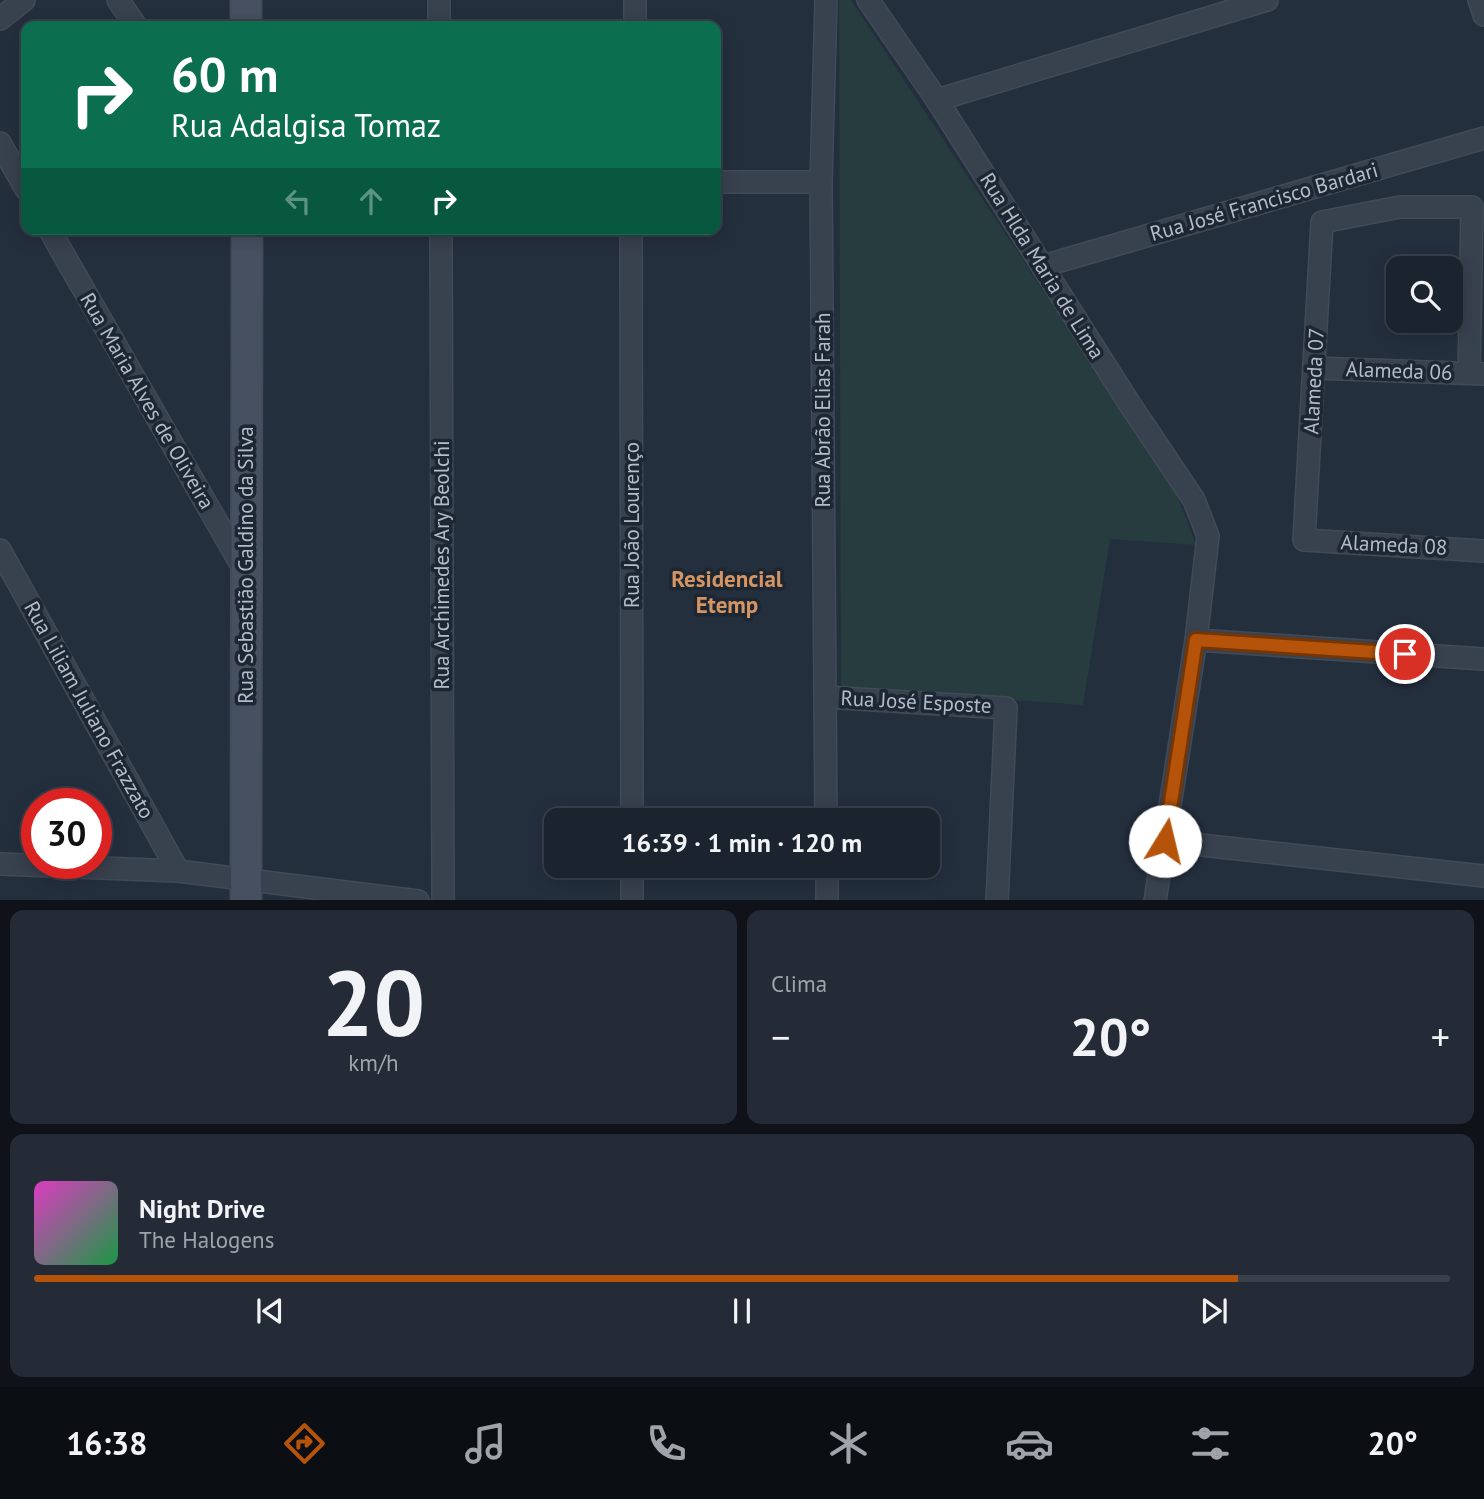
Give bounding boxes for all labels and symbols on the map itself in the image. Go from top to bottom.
street label: Rua José Francisco Bardari [1147,156,1381,247]
street label: Rua Hlda Maria de Lima [974,168,1111,364]
street label: Rua Maria Alves de Oliveira [74,288,221,514]
street label: Rua Abrão Elias Farah [809,312,836,508]
street label: Alameda 07 [1297,327,1330,435]
street label: Alameda 06 [1345,355,1453,386]
street label: Rua Sebastião Galdino da Silva [232,426,259,704]
street label: Rua Archimedes Ary Beolchi [428,440,455,690]
street label: Rua João Lourenço [618,442,645,608]
street label: Alameda 08 [1340,528,1448,561]
district label: Residencial Etemp [671,564,783,619]
street label: Rua Liliam Juliano Frazzato [18,596,161,823]
pin [1375,624,1435,684]
street label: Rua José Esposte [840,684,992,719]
speed limit sign: 30 [21,788,112,879]
position arrow [1128,804,1202,878]

